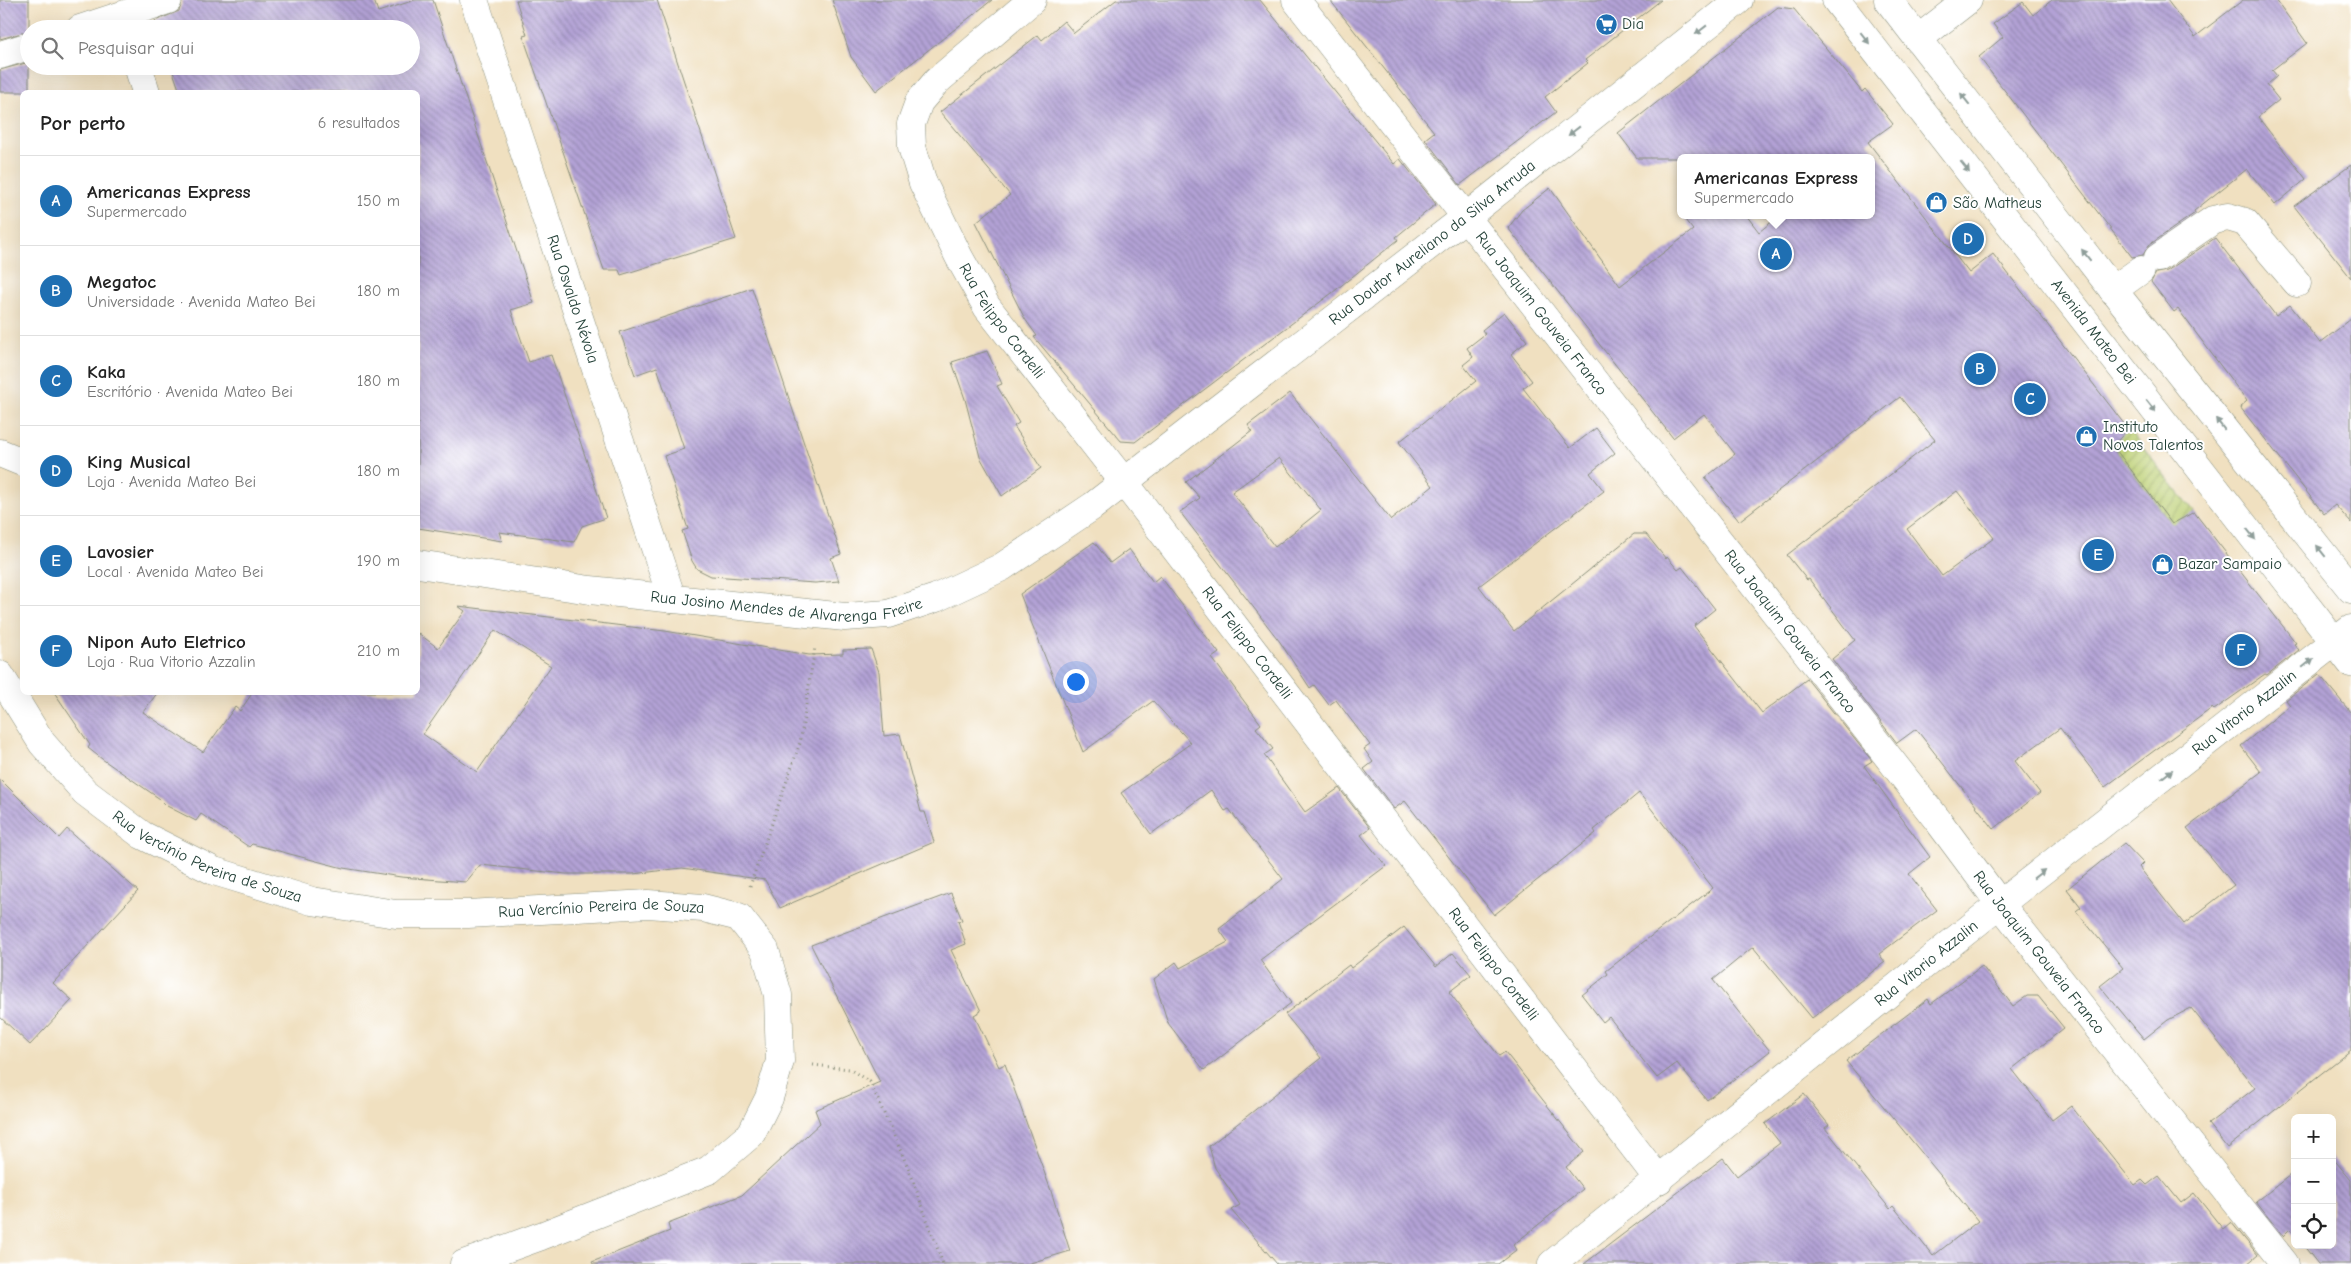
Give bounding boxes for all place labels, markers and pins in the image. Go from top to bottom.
supermarket icon: Dia [1594,12,1618,36]
place label: Dia [1622,15,1644,33]
shop icon: São Matheus [1925,191,1949,215]
place label: São Matheus [1953,194,2042,212]
pin: D [1952,220,1984,258]
pin: A [1760,235,1792,273]
pin: B [1964,350,1996,388]
pin: C [2014,380,2046,418]
place label: Instituto Novos Talentos [2103,418,2203,454]
shop icon: Instituto Novos Talentos [2075,424,2099,448]
pin: E [2082,536,2114,574]
shop icon: Bazar Sampaio [2150,552,2174,576]
place label: Bazar Sampaio [2178,555,2282,573]
pin: F [2225,631,2257,669]

